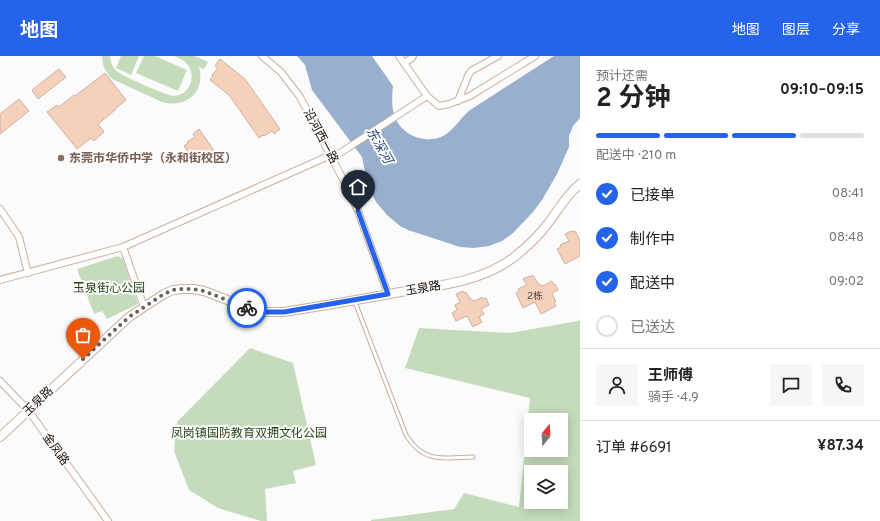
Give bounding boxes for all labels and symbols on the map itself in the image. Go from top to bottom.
street label: 沿河西一路 [299,106,341,167]
water label: 东深河 [362,125,396,169]
place label: 东莞市华侨中学（永和街校区） [69,151,237,167]
marker: 东莞市华侨中学（永和街校区） [56,153,66,163]
pin [341,170,375,211]
street label: 玉泉路 [404,278,442,300]
park label: 玉泉街心公园 [73,281,145,297]
courier [227,288,267,328]
house number: 2栋 [527,290,543,303]
pin [66,318,100,359]
street label: 玉泉路 [20,384,57,420]
north arrow [524,413,568,457]
park label: 凤岗镇国防教育双拥文化公园 [171,426,327,442]
street label: 金凤路 [38,430,72,469]

